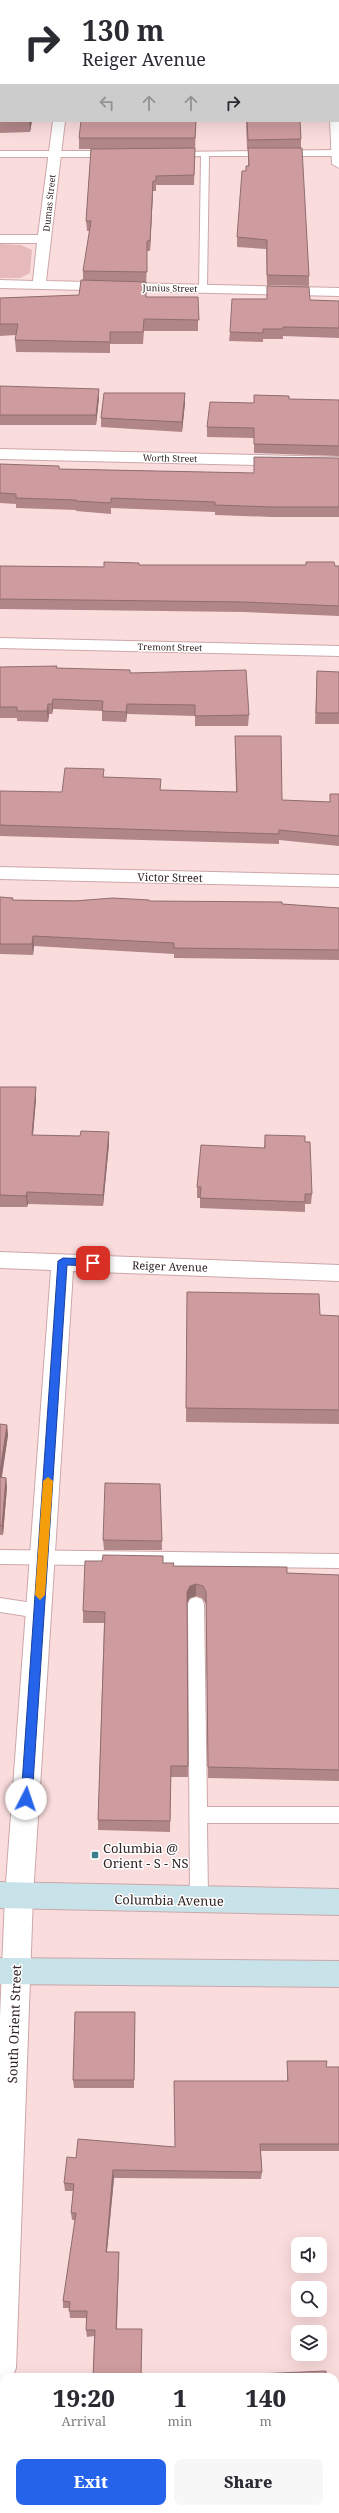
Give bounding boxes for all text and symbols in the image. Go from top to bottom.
text: 130 m [82,11,164,49]
icon: right [16,16,68,68]
text: Reiger Avenue [82,47,206,71]
icon: left [96,92,118,114]
icon: ahead [138,92,160,114]
icon: ahead [180,92,202,114]
icon: right [222,92,244,114]
street label: Dumas Street [40,174,58,232]
street label: Junius Street [141,281,198,295]
street label: Worth Street [143,451,197,465]
street label: Tremont Street [138,640,202,654]
street label: Victor Street [137,869,203,885]
pin [76,1246,110,1280]
icon: arrive [82,1252,104,1274]
street label: Reiger Avenue [132,1257,208,1275]
position arrow [5,1778,47,1820]
place label: Columbia @ Orient - S - NS [103,1839,189,1872]
marker: Columbia @ Orient - S - NS [90,1850,100,1860]
street label: Columbia Avenue [114,1890,224,1910]
street label: South Orient Street [3,1964,25,2084]
map controls [291,2237,327,2361]
button: sound [291,2237,327,2273]
button: search [291,2281,327,2317]
button: layers [291,2325,327,2361]
text: 19:20 [53,2381,115,2414]
text: 1 [173,2381,187,2414]
text: 140 [245,2381,286,2414]
text: Arrival [62,2412,106,2430]
text: min [168,2412,192,2430]
text: m [260,2412,272,2430]
button: Exit [16,2459,166,2505]
button: Share [174,2459,323,2505]

